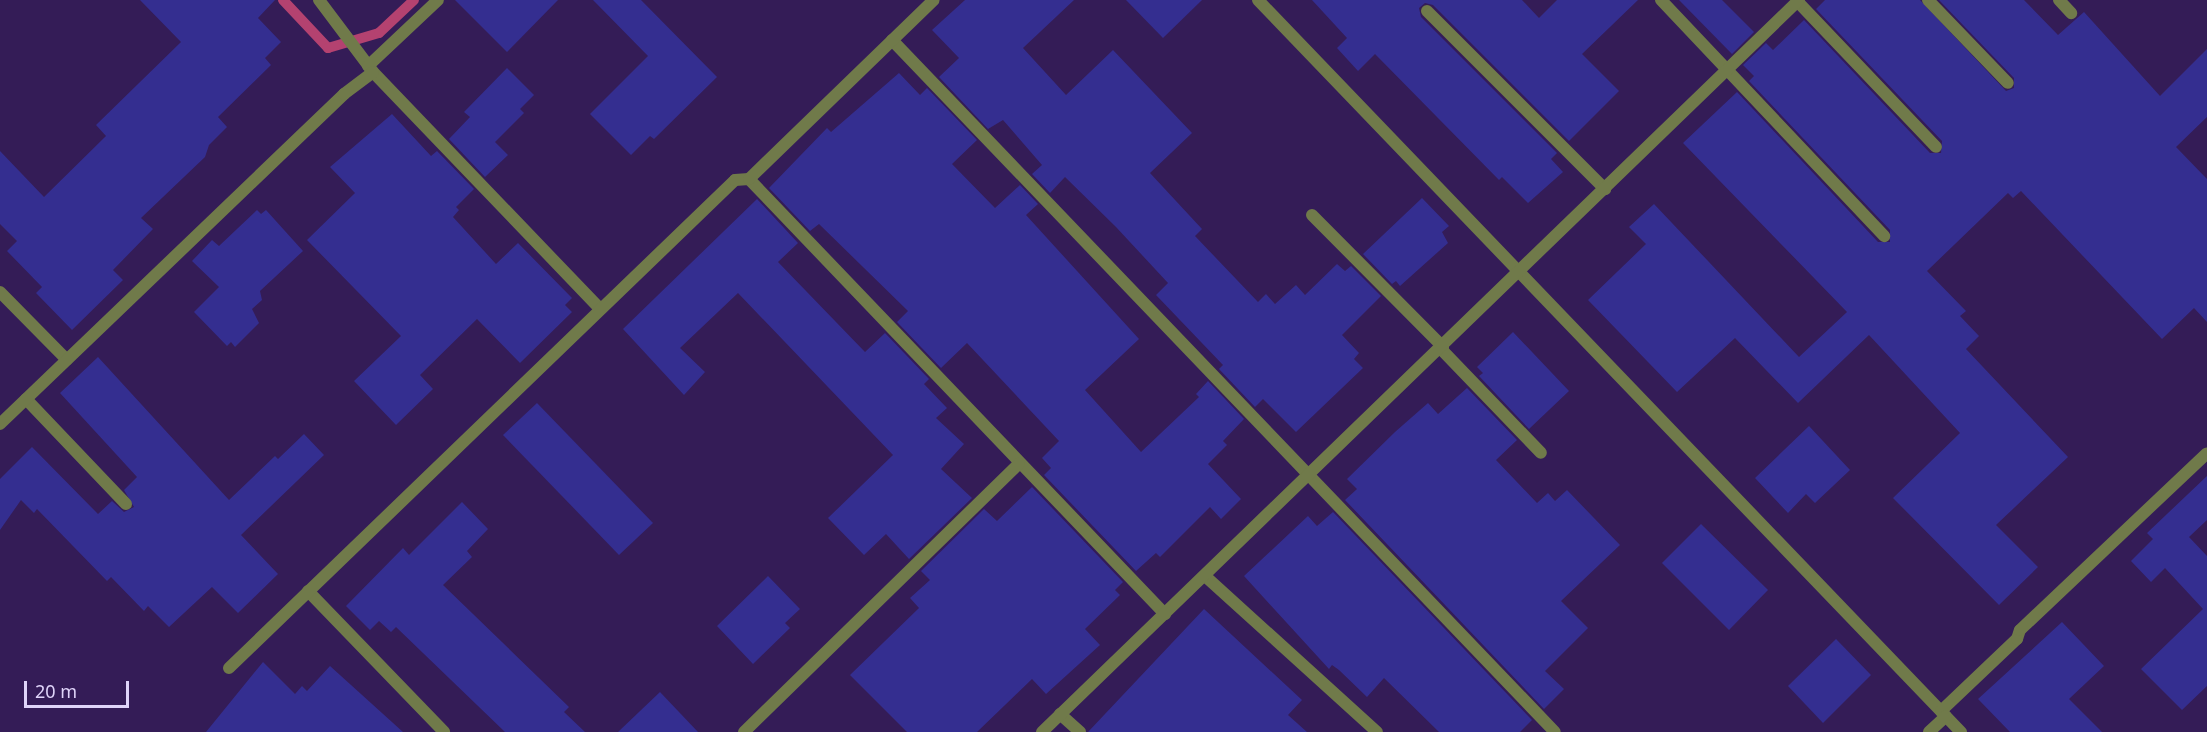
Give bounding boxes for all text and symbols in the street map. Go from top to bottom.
scale bar [27,669,132,707]
text: 20 m [35,679,77,703]

